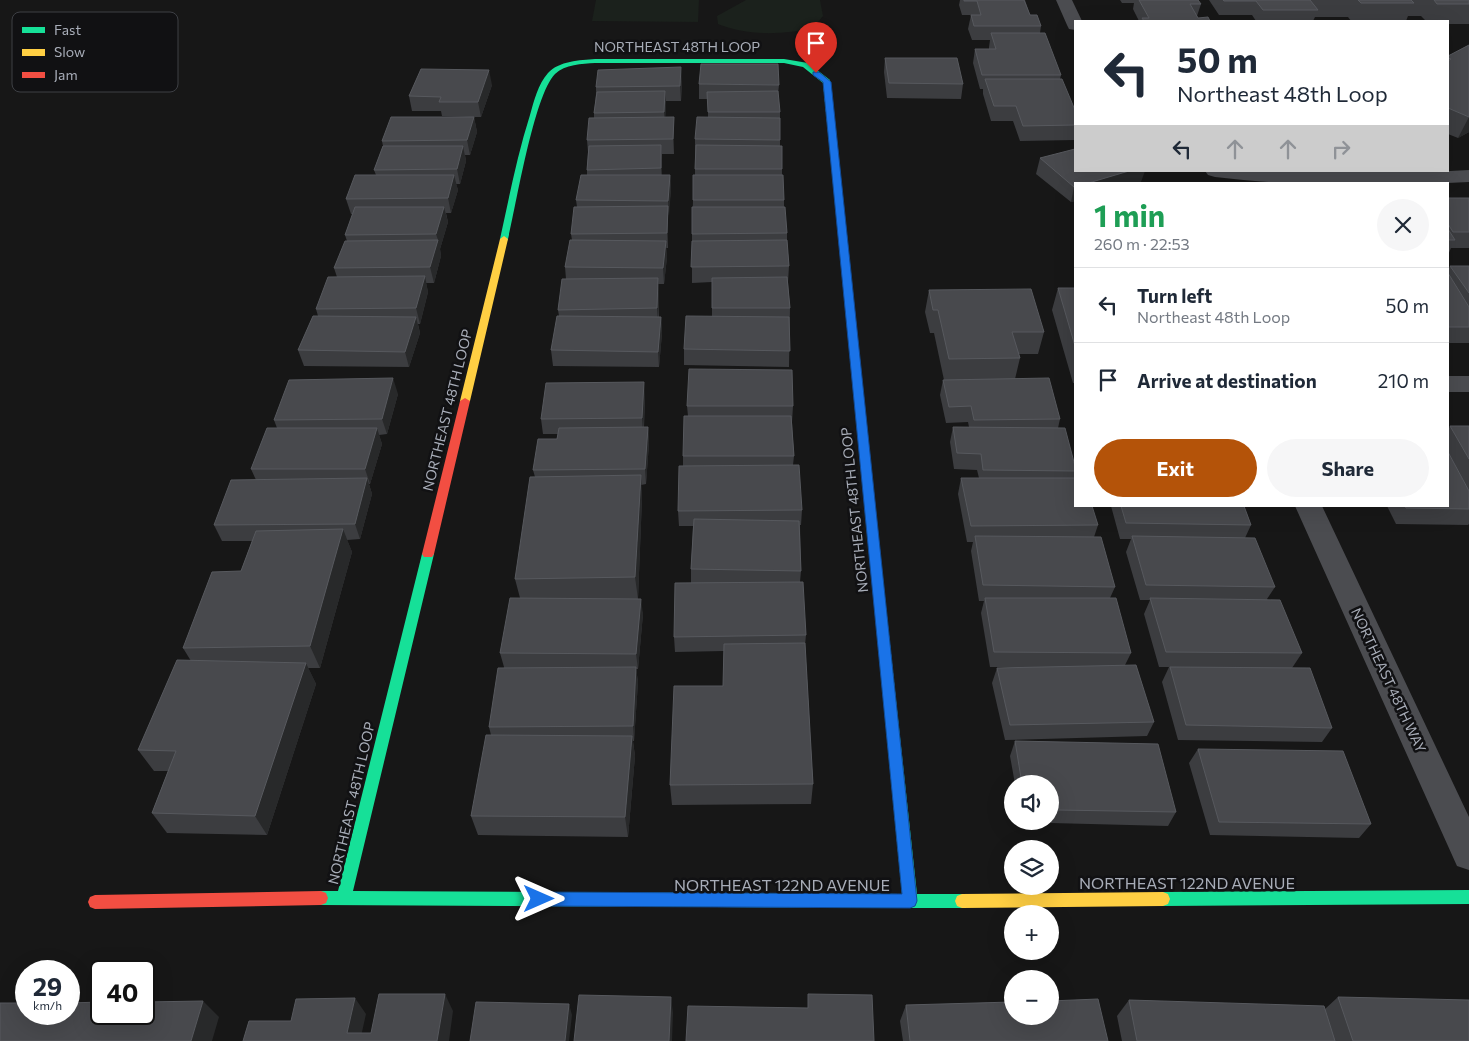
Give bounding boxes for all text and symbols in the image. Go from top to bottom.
legend [12,12,178,92]
text: Fast [54,21,81,38]
pin [795,22,837,73]
icon: arrive [802,29,830,57]
text: 50 m [1177,37,1258,80]
street label: NORTHEAST 48TH LOOP [594,38,760,55]
icon: left [1094,40,1159,105]
text: Slow [54,43,85,60]
text: Jam [54,66,78,83]
text: Northeast 48th Loop [1177,80,1388,107]
icon: left [1168,135,1196,163]
icon: ahead [1221,135,1249,163]
icon: ahead [1274,135,1302,163]
icon: right [1327,135,1355,163]
text: 1 min [1094,196,1165,233]
button: close [1377,199,1429,251]
text: 260 m · 22:53 [1094,234,1190,253]
text: Turn left [1137,284,1212,307]
icon: left [1094,291,1122,319]
text: 50 m [1385,294,1429,317]
text: Northeast 48th Loop [1137,307,1290,326]
street label: NORTHEAST 48TH LOOP [419,327,475,493]
icon: arrive [1094,366,1122,394]
text: Arrive at destination [1137,369,1317,392]
text: 210 m [1378,369,1429,392]
street label: NORTHEAST 48TH LOOP [837,426,871,594]
button: Exit [1094,439,1257,497]
button: Share [1267,439,1429,497]
street label: NORTHEAST 48TH WAY [1348,605,1430,755]
street label: NORTHEAST 48TH LOOP [324,720,378,886]
map controls [1004,775,1059,1025]
button: sound [1004,775,1059,830]
button: layers [1004,840,1059,895]
position arrow [512,872,564,924]
street label: NORTHEAST 122ND AVENUE [1079,873,1295,892]
street label: NORTHEAST 122ND AVENUE [674,875,890,894]
button: + [1004,905,1059,960]
speed limit sign: 40 [90,960,155,1025]
button: − [1004,970,1059,1025]
text: 29 [33,971,62,1001]
text: km/h [33,998,62,1012]

